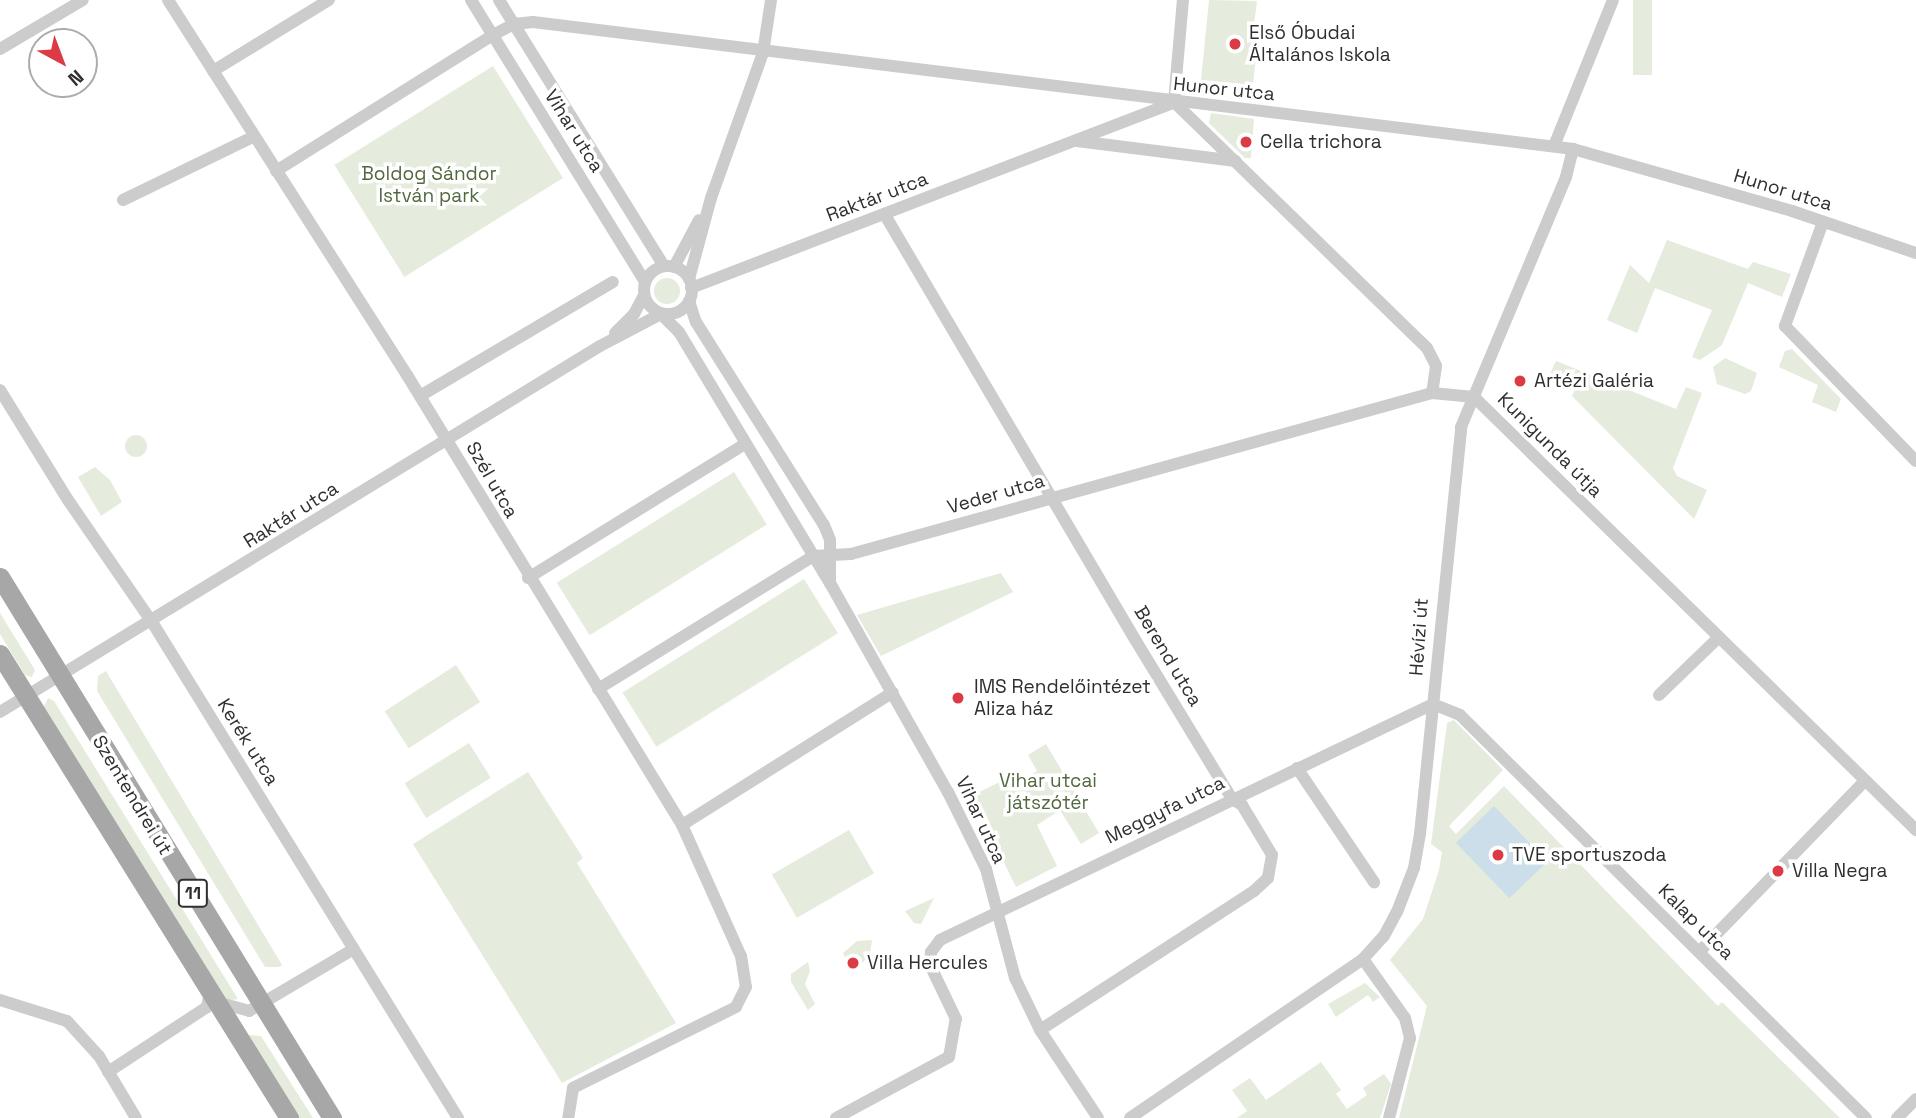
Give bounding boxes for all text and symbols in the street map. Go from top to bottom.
place label: Első Óbudai Általános Iskola [1249,22,1391,66]
north arrow [28,28,98,98]
marker: Első Óbudai Általános Iskola [1227,36,1243,52]
text: N [63,64,89,91]
street label: Hunor utca [1172,72,1276,106]
street label: Vihar utca [540,85,608,177]
place label: Cella trichora [1260,131,1382,153]
marker: Cella trichora [1238,134,1254,150]
park label: Boldog Sándor István park [361,163,497,207]
street label: Hunor utca [1731,164,1835,216]
street label: Raktár utca [823,167,931,227]
place label: Artézi Galéria [1534,370,1654,392]
marker: Artézi Galéria [1512,373,1528,389]
street label: Kunigunda útja [1493,388,1607,502]
street label: Szél utca [461,438,523,522]
street label: Veder utca [945,469,1047,519]
street label: Raktár utca [240,477,342,553]
street label: Hévízi út [1405,597,1433,677]
street label: Berend utca [1129,602,1207,710]
place label: IMS Rendelőintézet Aliza ház [974,676,1151,720]
marker: IMS Rendelőintézet Aliza ház [948,688,968,708]
street label: Kerék utca [212,694,284,790]
street label: Szentendrei út [87,731,177,859]
park label: Vihar utcai játszótér [999,770,1097,814]
street label: Meggyfa utca [1102,771,1228,849]
street label: Vihar utca [951,773,1011,867]
place label: TVE sportuszoda [1512,844,1666,866]
marker: TVE sportuszoda [1490,847,1506,863]
place label: Villa Negra [1792,860,1887,882]
marker: Villa Negra [1770,863,1786,879]
road number: 11 [177,878,209,908]
street label: Kalap utca [1653,879,1739,965]
place label: Villa Hercules [867,952,988,974]
marker: Villa Hercules [845,955,861,971]

